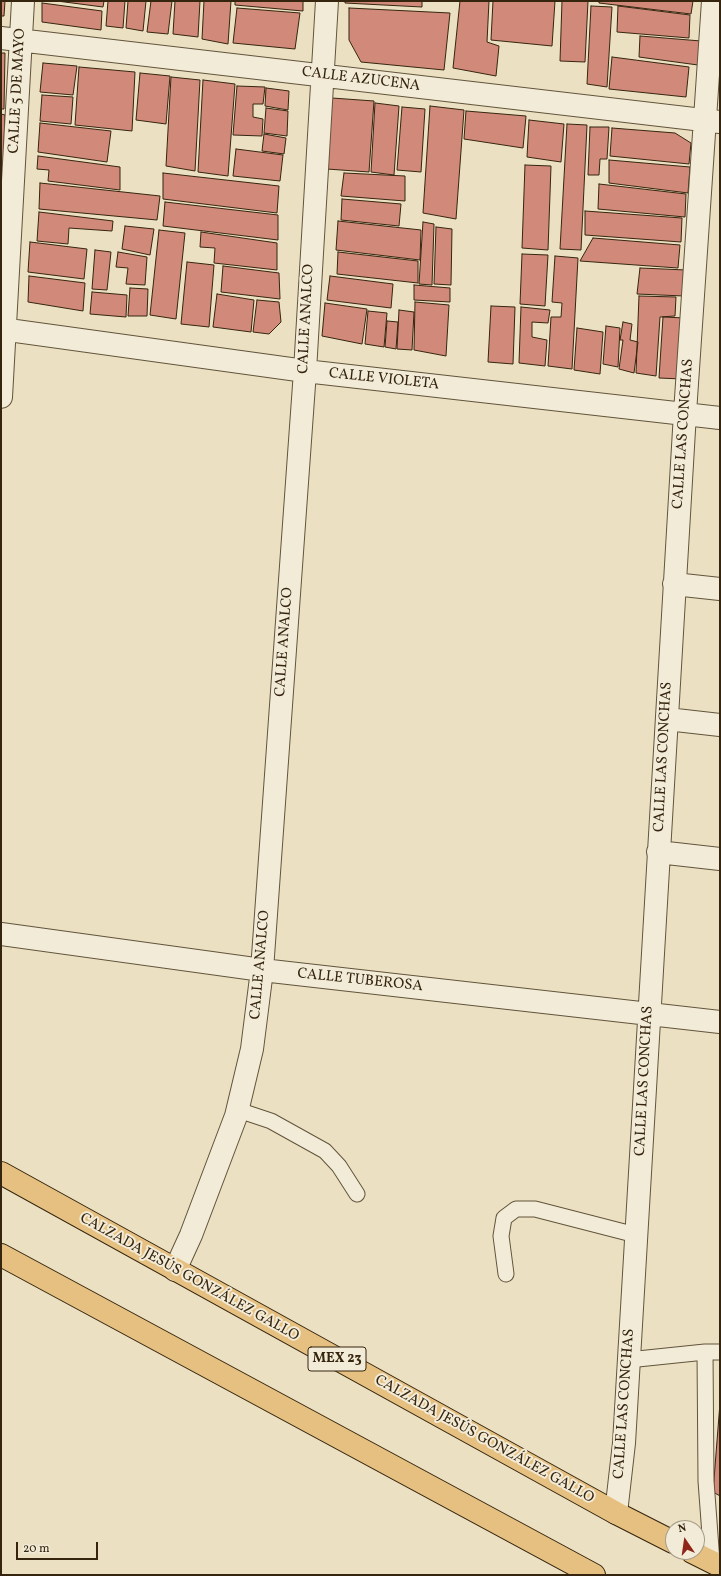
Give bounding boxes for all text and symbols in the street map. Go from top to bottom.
street label: CALLE 5 DE MAYO [6,28,30,154]
street label: CALLE AZUCENA [301,64,421,96]
street label: CALLE ANALCO [295,264,319,374]
street label: CALLE LAS CONCHAS [670,358,698,510]
street label: CALLE VIOLETA [328,365,440,395]
street label: CALLE ANALCO [272,587,298,697]
street label: CALLE LAS CONCHAS [651,681,677,833]
street label: CALLE ANALCO [247,910,275,1020]
street label: CALLE TUBEROSA [296,965,424,997]
street label: CALLE LAS CONCHAS [632,1005,658,1157]
street label: CALZADA JESÚS GONZÁLEZ GALLO [76,1210,302,1346]
street label: CALLE LAS CONCHAS [611,1328,639,1480]
road number: MEX 23 [308,1347,366,1371]
street label: CALZADA JESÚS GONZÁLEZ GALLO [371,1372,597,1508]
north arrow [665,1520,705,1560]
text: N [677,1521,688,1537]
scale bar [18,1534,100,1560]
text: 20 m [23,1541,50,1557]

